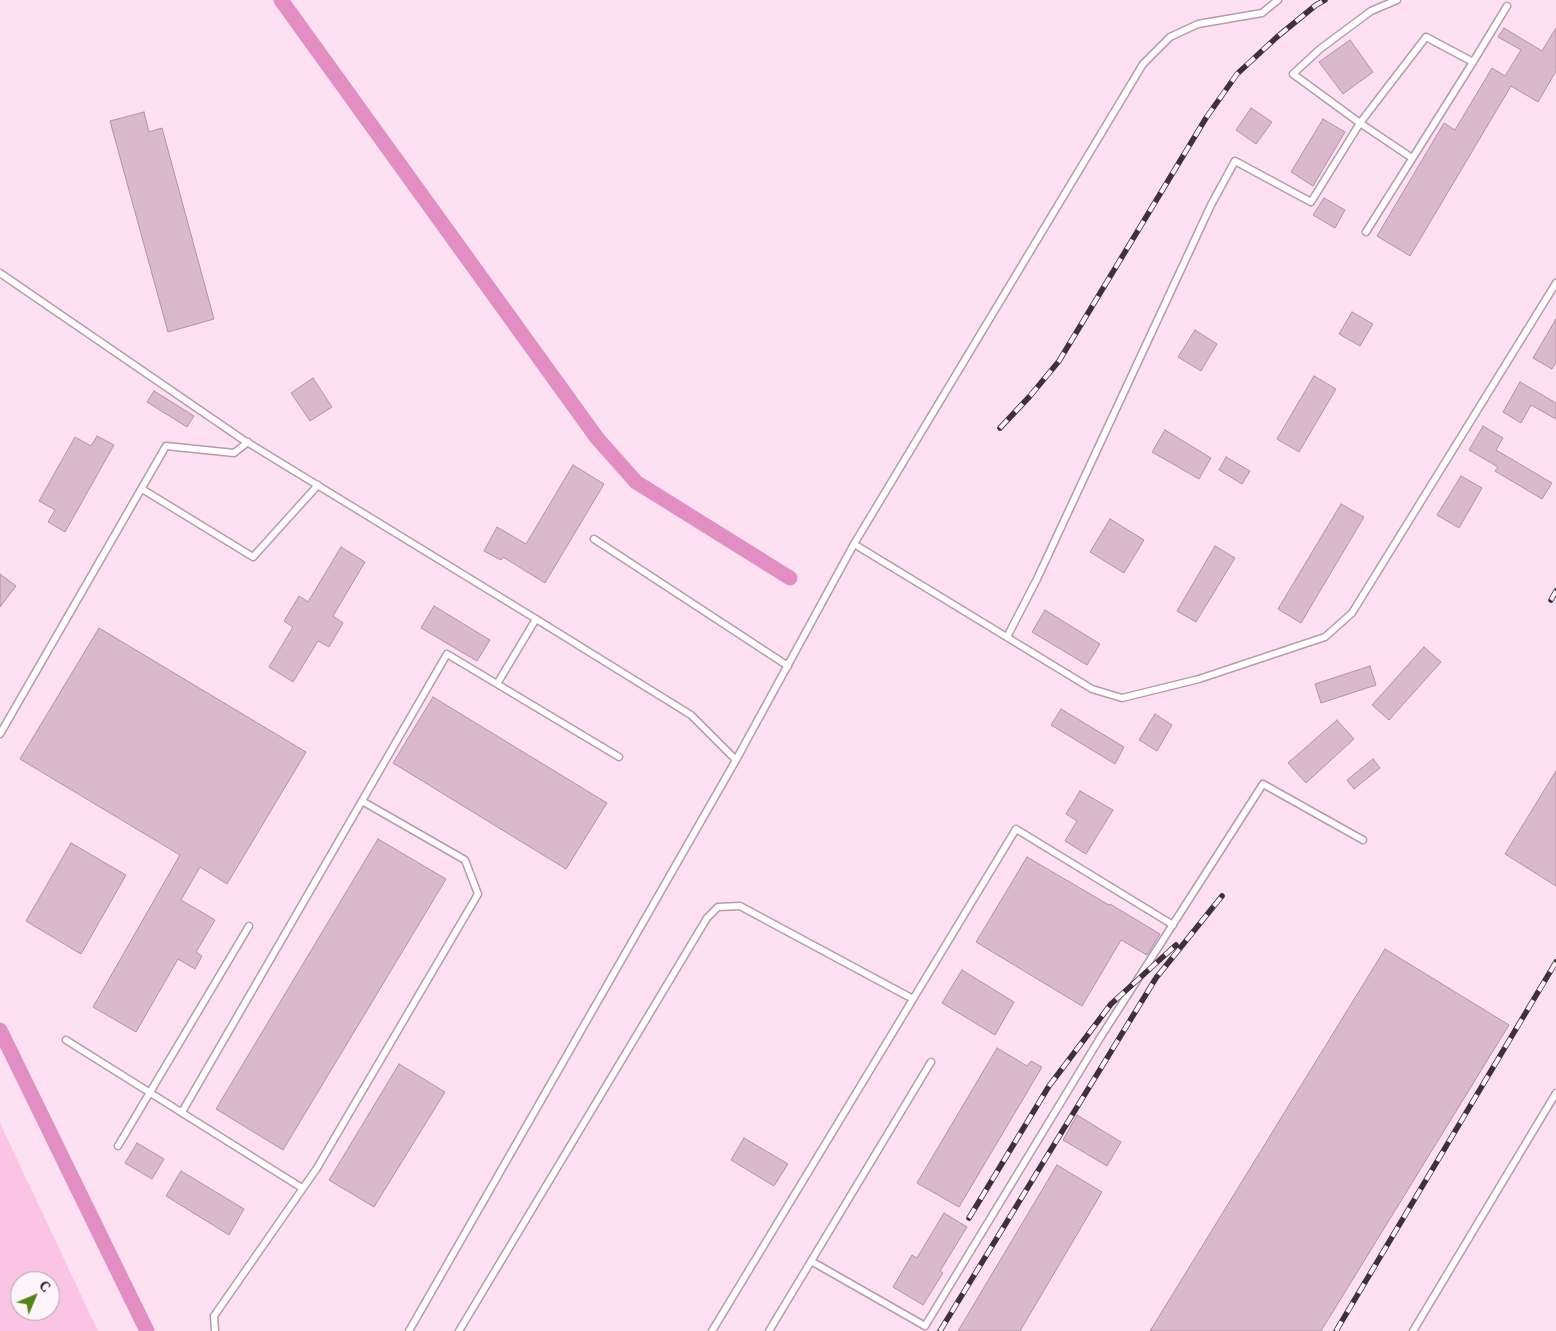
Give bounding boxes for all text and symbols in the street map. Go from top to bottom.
north arrow [10,1271,60,1321]
text: С [35,1276,55,1296]

